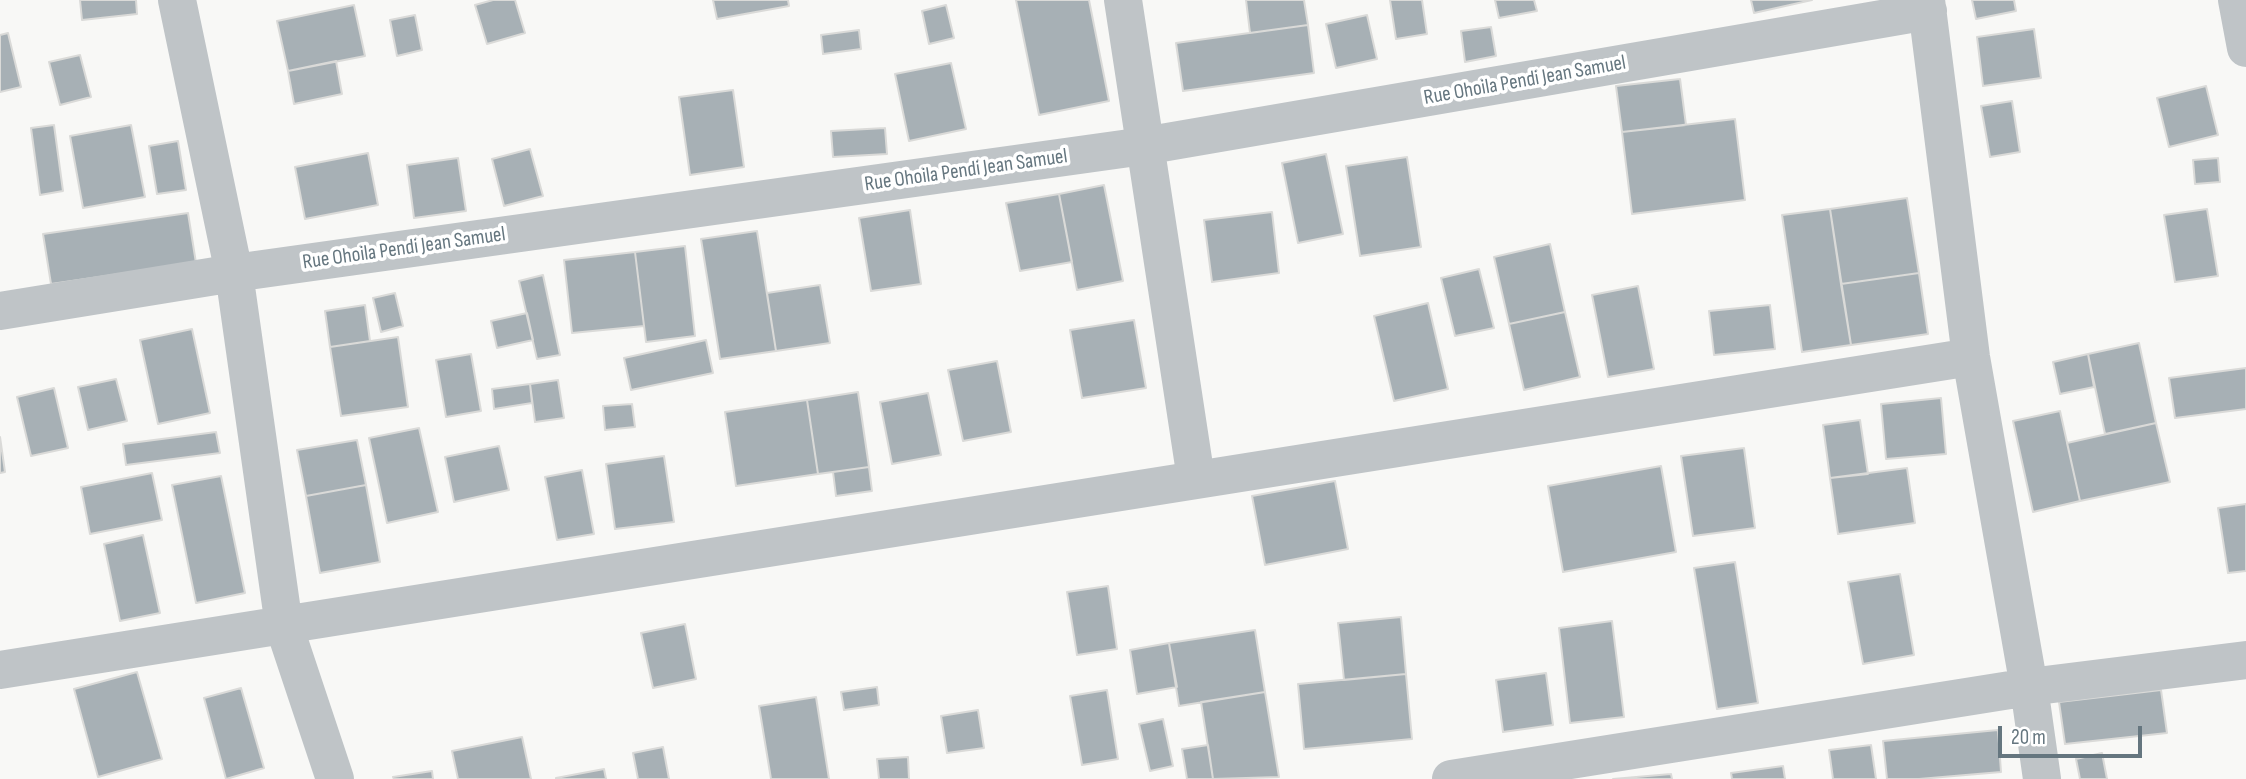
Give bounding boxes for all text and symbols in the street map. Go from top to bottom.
street label: Rue Ohoila Pendi Jean Samuel [1422,51,1628,111]
street label: Rue Ohoila Pendi Jean Samuel [863,144,1069,198]
street label: Rue Ohoila Pendi Jean Samuel [301,222,507,276]
scale bar [2001,712,2144,756]
text: 20 m [2011,725,2046,750]

